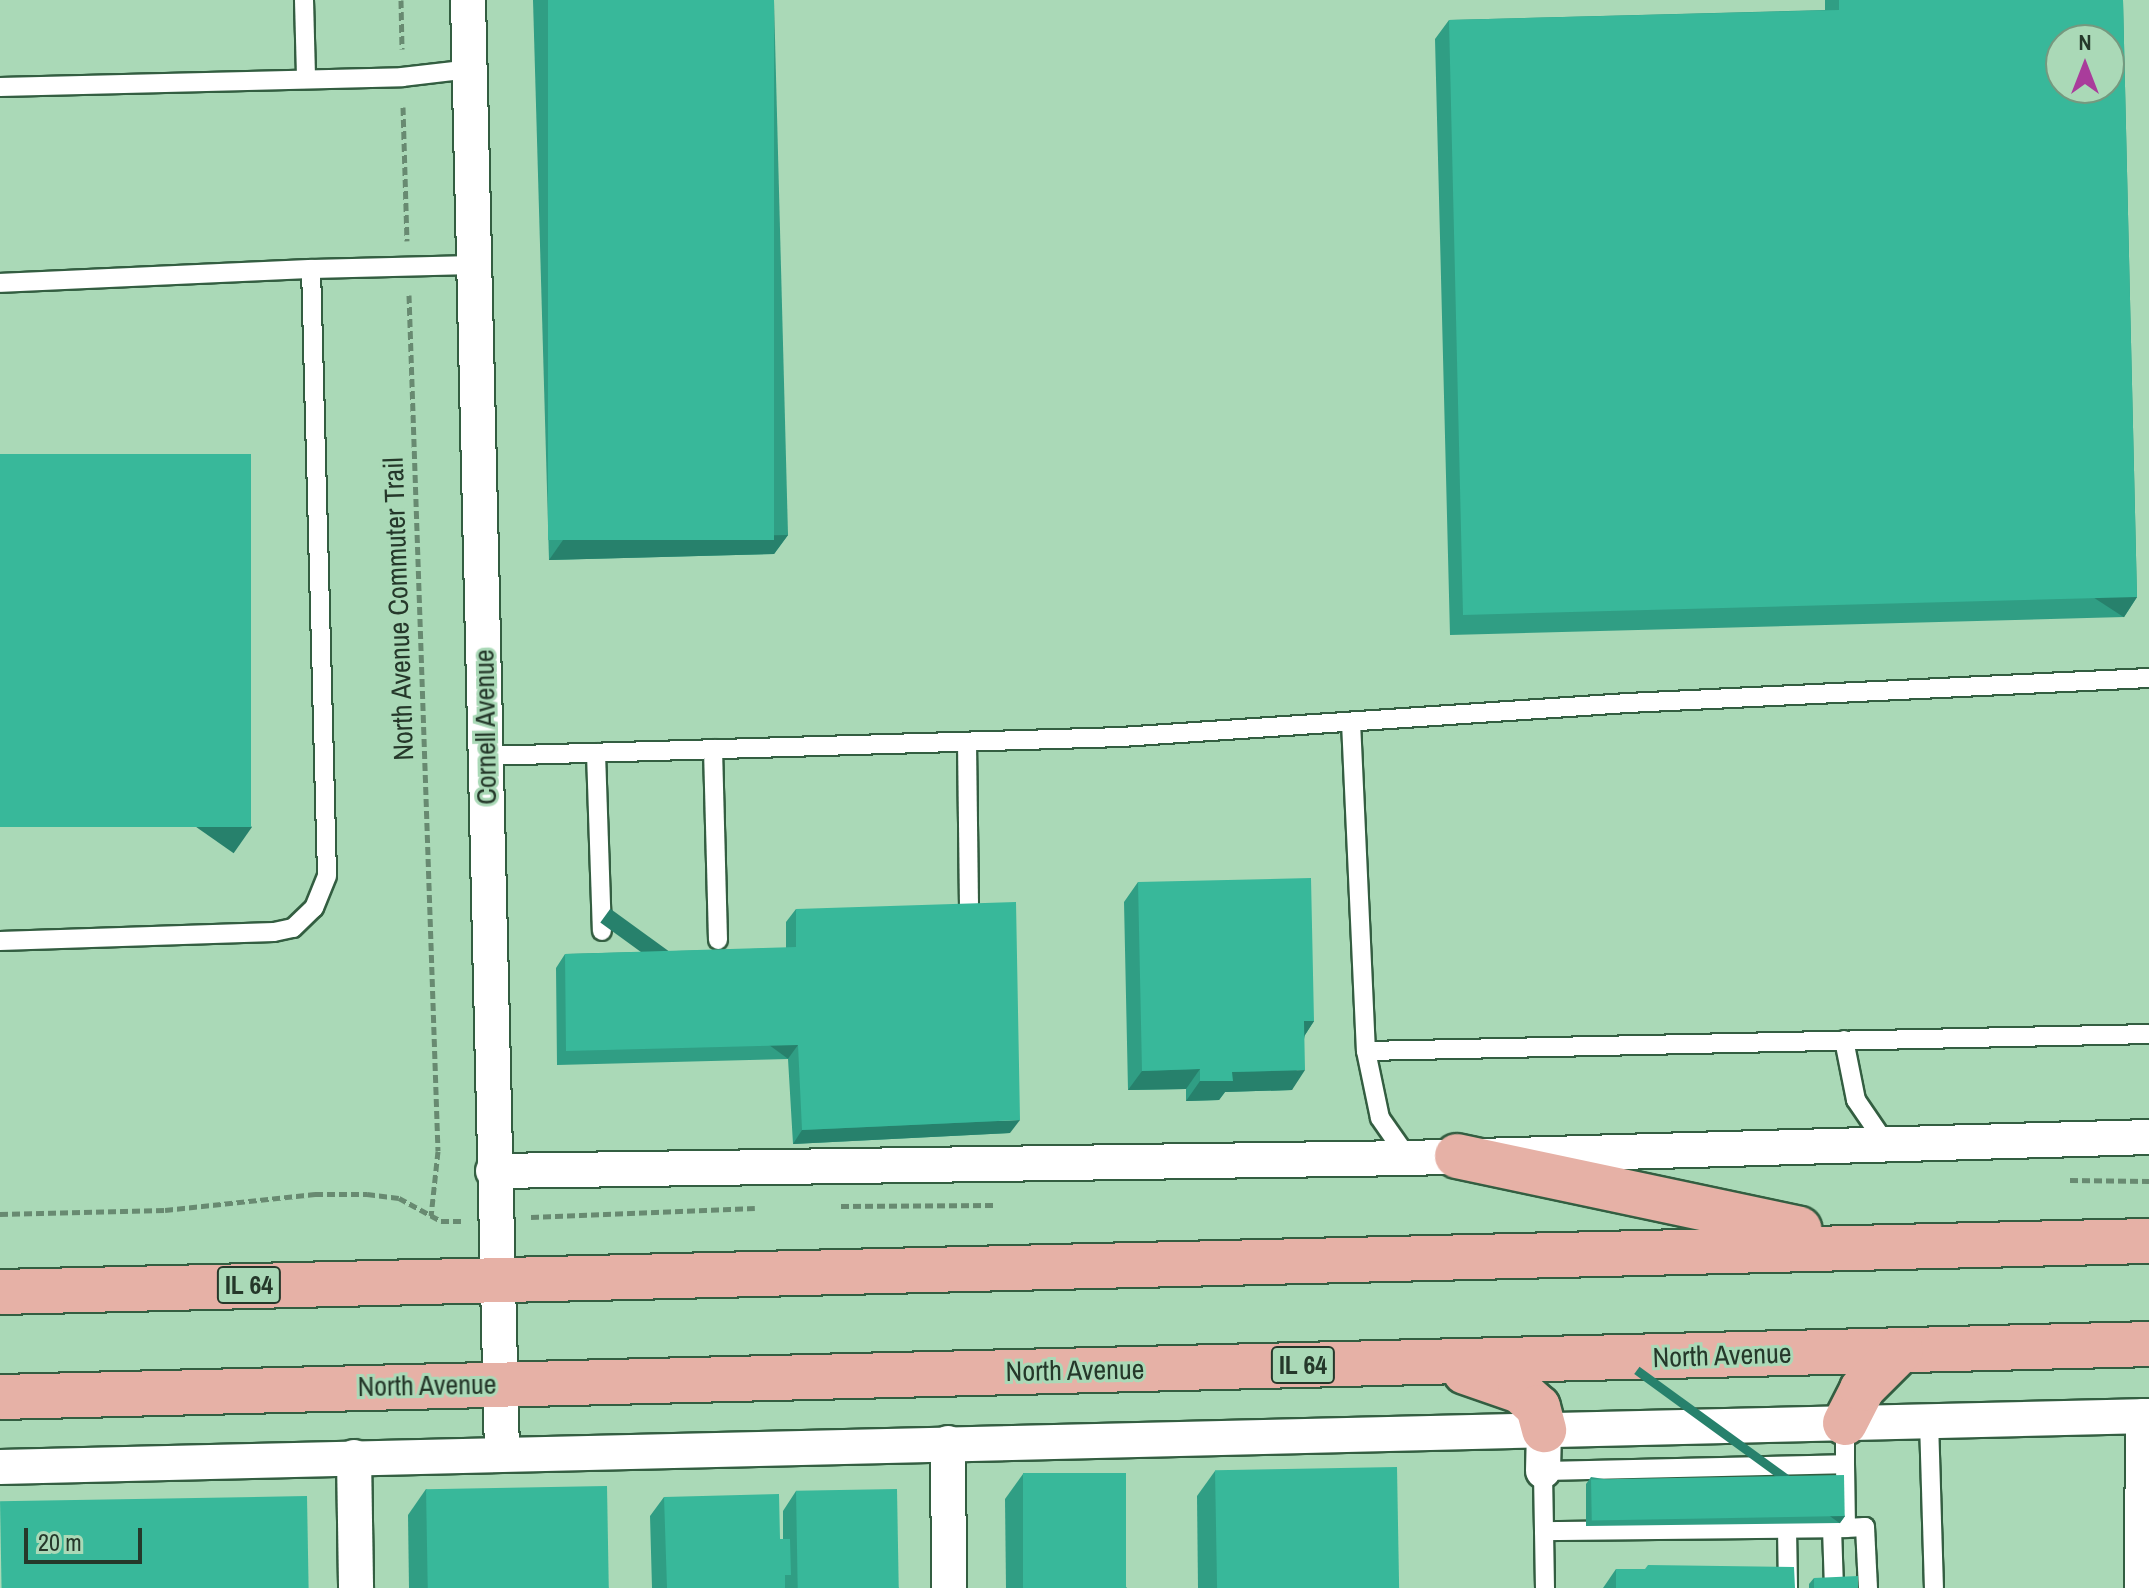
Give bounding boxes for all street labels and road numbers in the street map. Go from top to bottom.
street label: North Avenue Commuter Trail [376,456,420,762]
street label: Cornell Avenue [467,648,503,806]
road number: IL 64 [215,1263,283,1307]
street label: North Avenue [1651,1336,1793,1374]
road number: IL 64 [1269,1343,1337,1387]
street label: North Avenue [1005,1352,1145,1388]
street label: North Avenue [357,1367,497,1403]

